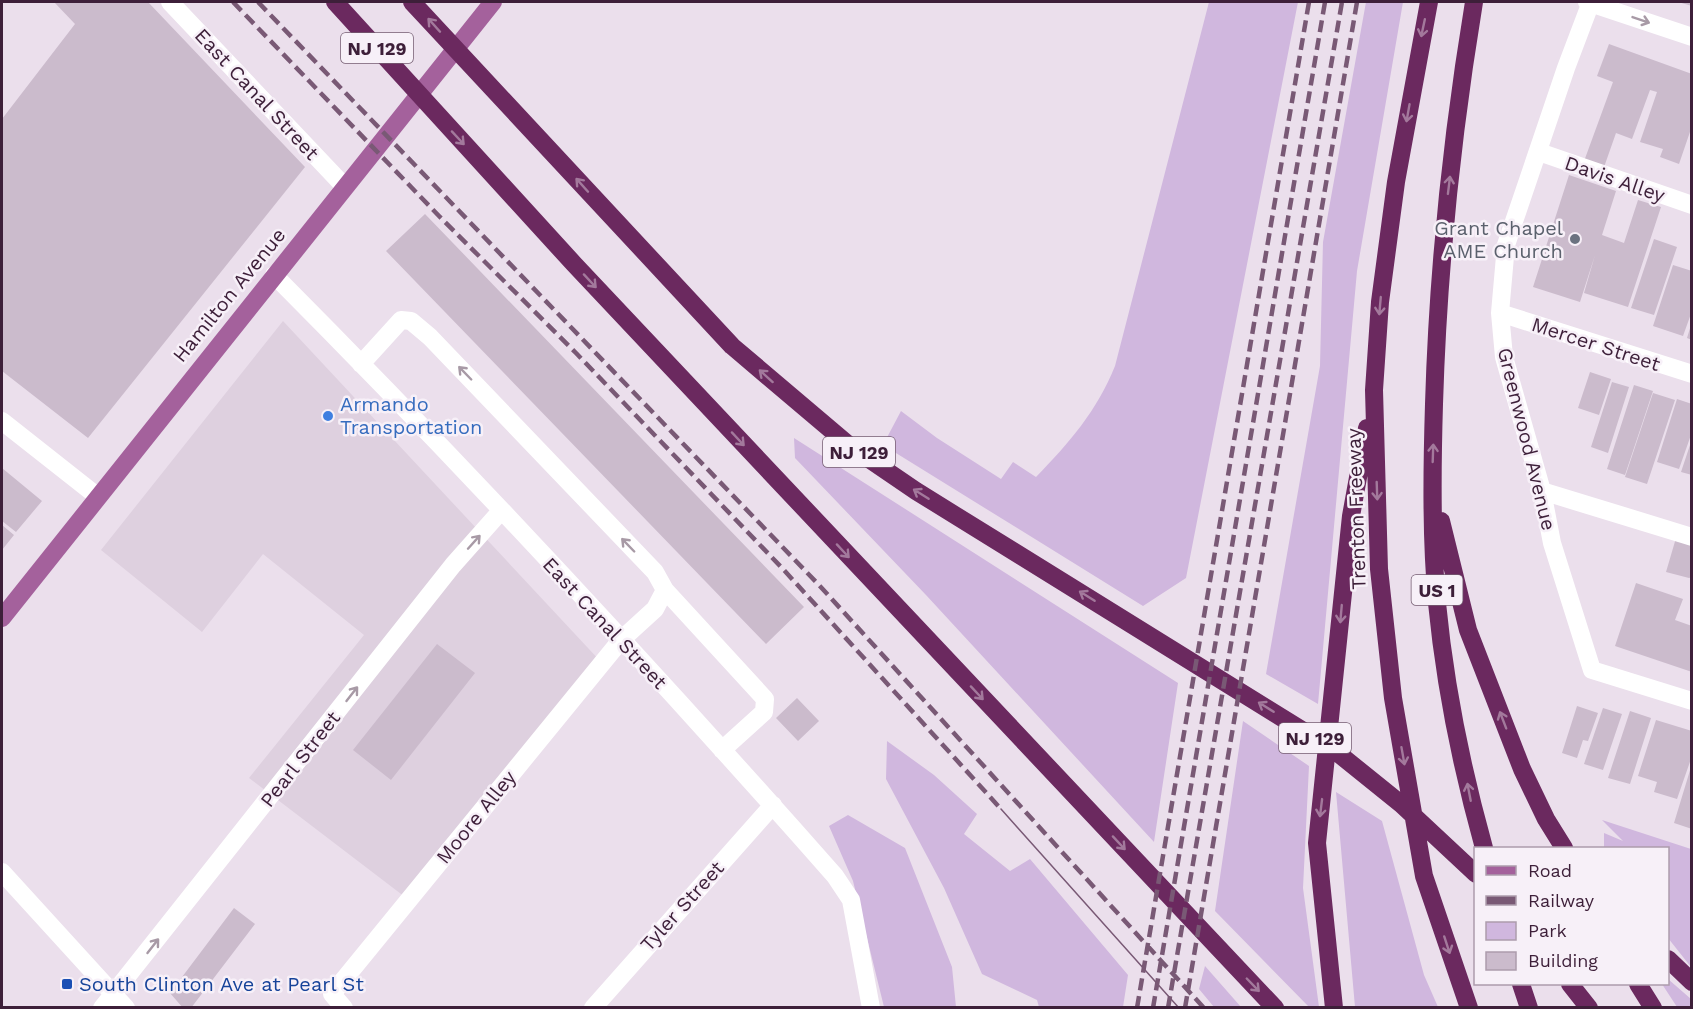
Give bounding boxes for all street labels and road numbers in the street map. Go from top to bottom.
street label: East Canal Street [190,23,325,165]
road number: NJ 129 [341,33,413,63]
street label: Davis Alley [1562,151,1669,208]
street label: Hamilton Avenue [168,223,290,367]
street label: Mercer Street [1529,312,1664,376]
street label: Greenwood Avenue [1493,345,1561,533]
street label: Trenton Freeway [1341,427,1371,590]
road number: NJ 129 [823,437,895,467]
street label: East Canal Street [538,552,673,694]
road number: US 1 [1412,575,1462,605]
street label: Pearl Street [255,706,345,812]
road number: NJ 129 [1279,723,1351,753]
street label: Moore Alley [431,765,521,869]
street label: Tyler Street [635,855,729,956]

